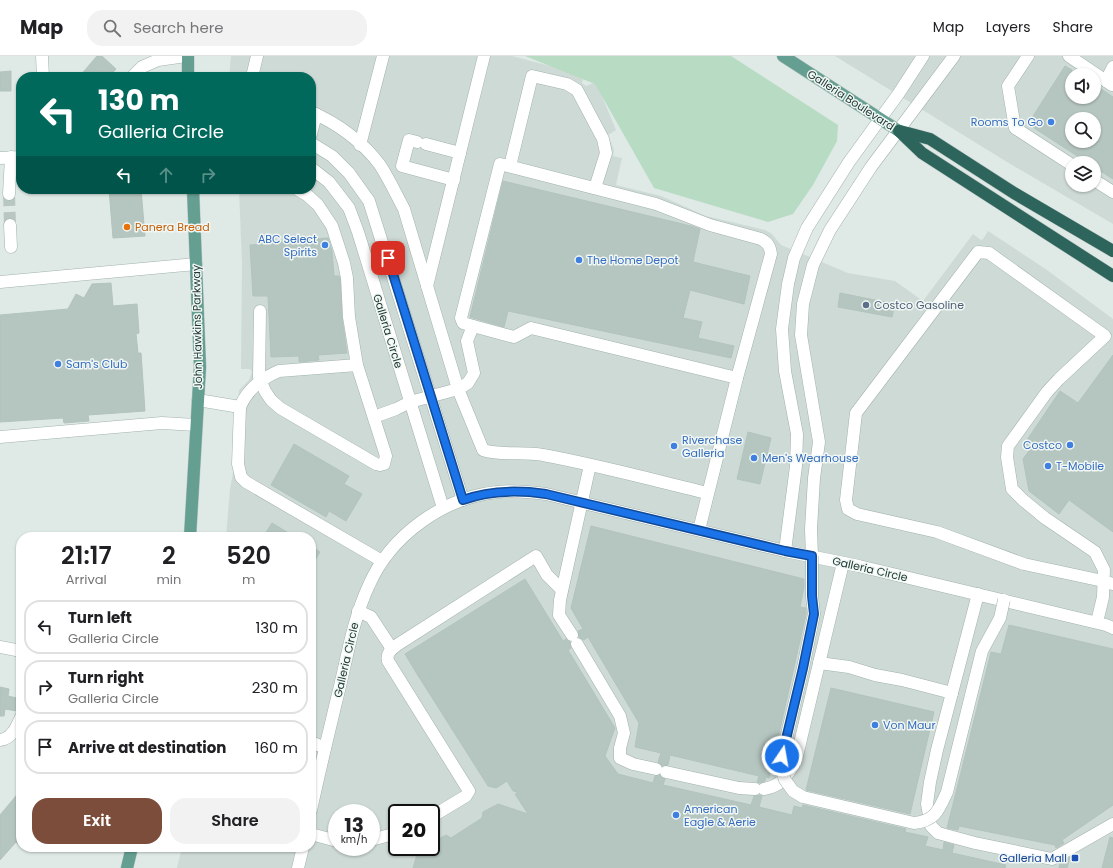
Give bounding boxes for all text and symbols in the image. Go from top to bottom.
search box [87,10,367,46]
text: Map [20,14,63,41]
icon: search [101,17,123,39]
text: Search here [133,17,224,38]
text: Map [933,17,964,37]
text: Layers [986,17,1030,37]
text: Share [1052,17,1093,37]
street label: Galleria Boulevard [804,66,898,134]
map controls [1065,68,1101,192]
button: sound [1065,68,1101,104]
text: 130 m [98,81,179,120]
icon: left [32,88,84,140]
button: search [1065,112,1101,148]
place label: Rooms To Go [971,114,1043,130]
marker: Rooms To Go [1046,117,1056,127]
text: Galleria Circle [98,119,224,144]
button: layers [1065,156,1101,192]
icon: left [113,164,135,186]
icon: ahead [155,164,177,186]
icon: right [197,164,219,186]
place label: Panera Bread [135,219,210,235]
marker: Panera Bread [122,222,132,232]
place label: ABC Select Spirits [258,231,317,260]
marker: ABC Select Spirits [320,240,330,250]
pin [371,241,405,275]
icon: arrive [377,247,399,269]
place label: The Home Depot [587,252,679,268]
marker: The Home Depot [574,255,584,265]
street label: John Hawkins Parkway [188,264,206,389]
street label: Galleria Circle [369,292,407,370]
place label: Costco Gasoline [874,297,964,313]
marker: Costco Gasoline [861,300,871,310]
place label: Sam's Club [66,356,127,372]
marker: Sam's Club [53,359,63,369]
place label: Riverchase Galleria [682,432,742,461]
place label: Costco [1023,437,1062,453]
marker: Costco [1065,440,1075,450]
marker: Riverchase Galleria [669,441,679,451]
place label: Men's Wearhouse [762,450,859,466]
marker: Men's Wearhouse [749,453,759,463]
place label: T-Mobile [1056,458,1104,474]
marker: T-Mobile [1043,461,1053,471]
text: 21:17 [61,539,112,572]
text: 2 [162,539,176,572]
text: 520 [226,539,271,572]
street label: Galleria Circle [831,553,909,585]
text: Arrival [66,570,107,589]
text: min [156,570,181,589]
text: m [242,570,255,589]
text: Turn left [68,607,132,628]
icon: left [34,616,56,638]
text: 130 m [255,617,298,638]
street label: Galleria Circle [330,621,362,699]
text: Galleria Circle [68,629,159,648]
text: Turn right [68,667,144,688]
icon: right [34,676,56,698]
text: 230 m [252,677,298,698]
text: Galleria Circle [68,689,159,708]
place label: Von Maur [883,717,936,733]
marker: Von Maur [870,720,880,730]
position arrow [761,735,803,777]
icon: arrive [34,736,56,758]
text: Arrive at destination [68,737,226,758]
text: 160 m [255,737,298,758]
button: Exit [32,798,162,844]
button: Share [170,798,300,844]
place label: American Eagle & Aerie [684,801,756,830]
speed limit sign: 20 [388,804,440,856]
marker: American Eagle & Aerie [671,810,681,820]
text: 13 [344,811,364,839]
text: km/h [341,832,367,847]
place label: Galleria Mall [999,850,1067,866]
marker: Galleria Mall [1070,853,1080,863]

